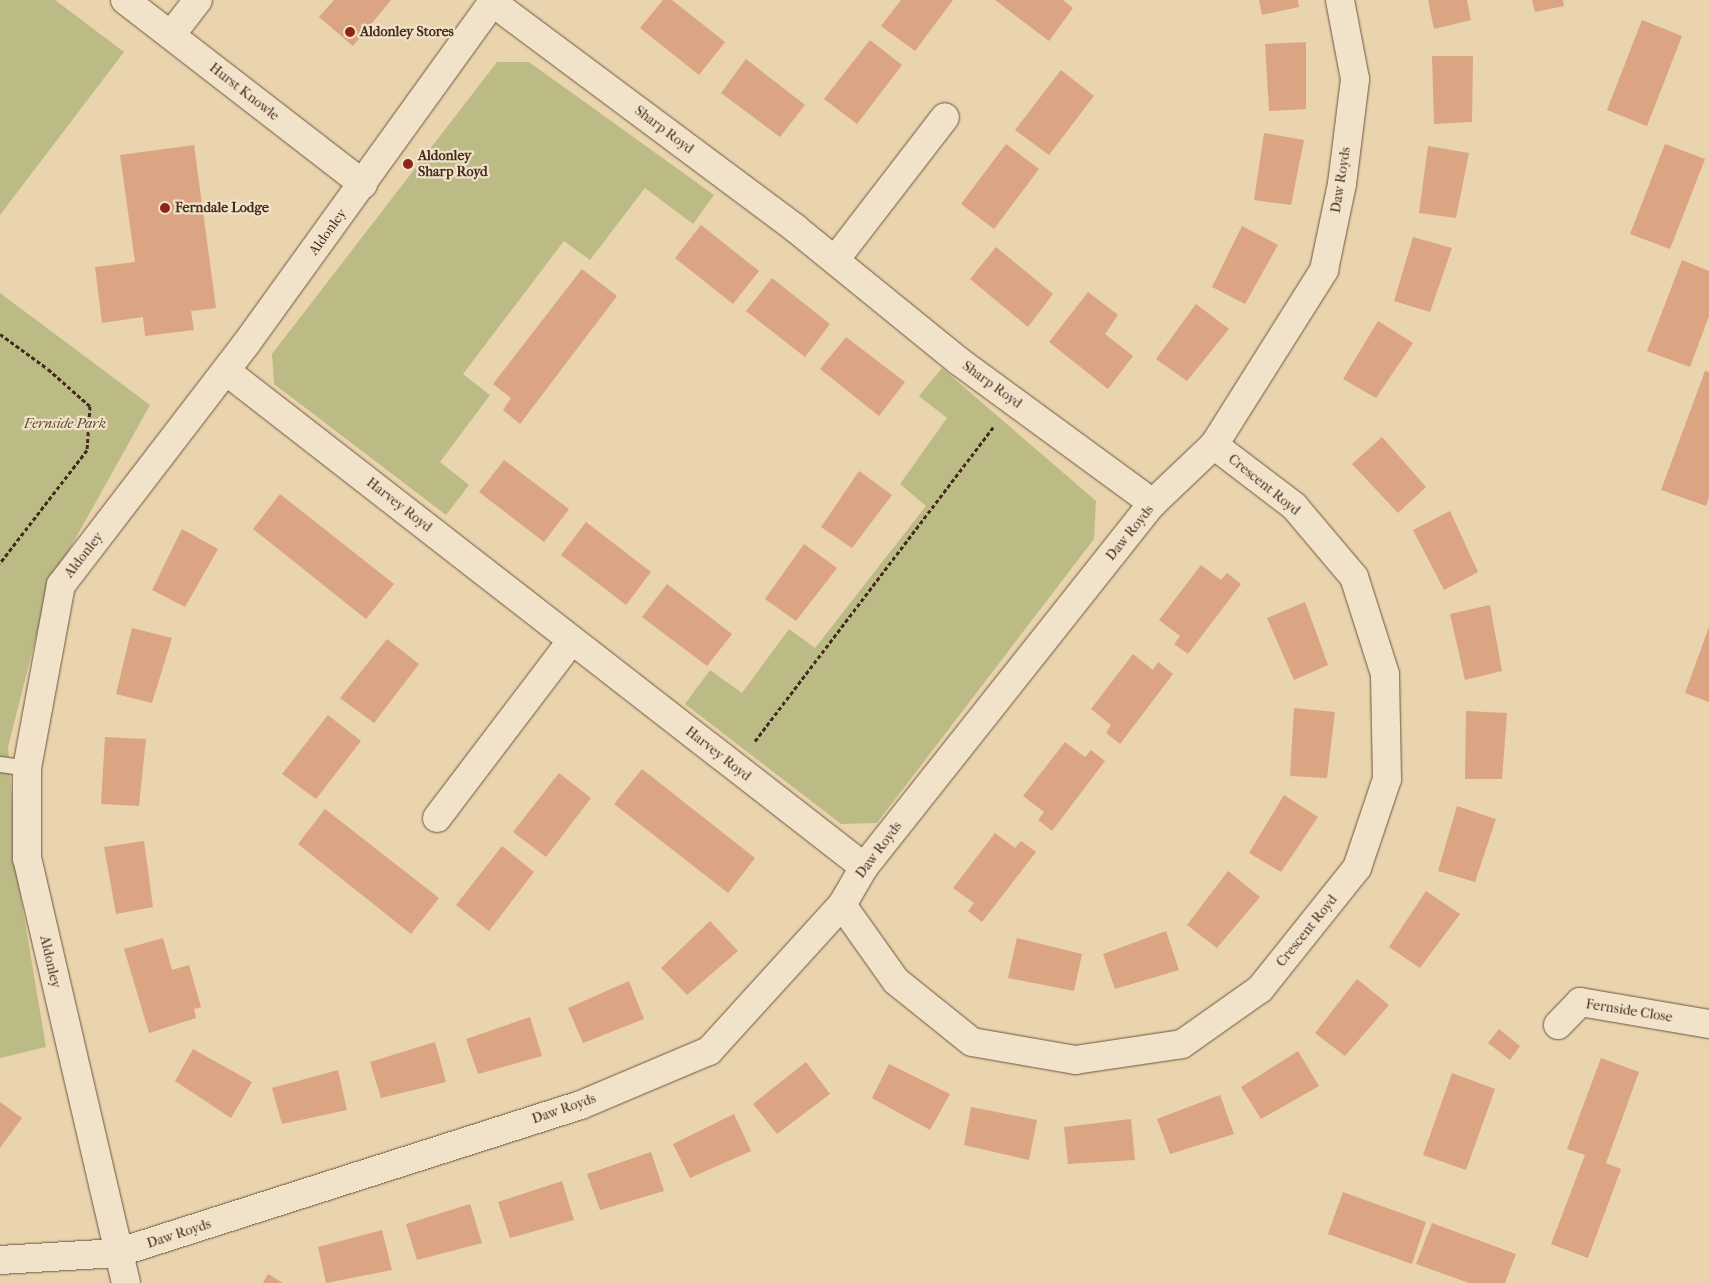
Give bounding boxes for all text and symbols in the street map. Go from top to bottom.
place label: Aldonley Stores [360,24,454,40]
marker: Aldonley Stores [344,26,356,38]
street label: Hurst Knowle [206,60,282,124]
street label: Sharp Royd [631,102,697,158]
street label: Daw Royds [1327,146,1355,214]
place label: Aldonley Sharp Royd [418,148,488,180]
marker: Aldonley Sharp Royd [402,158,414,170]
place label: Ferndale Lodge [175,200,269,216]
marker: Ferndale Lodge [159,202,171,214]
street label: Aldonley [305,205,351,259]
street label: Sharp Royd [959,358,1025,412]
park label: Fernside Park [24,416,106,432]
street label: Crescent Royd [1225,451,1303,519]
street label: Harvey Royd [363,474,435,536]
street label: Daw Royds [1102,502,1158,564]
street label: Aldonley [61,529,107,581]
street label: Harvey Royd [682,723,754,785]
street label: Daw Royds [852,818,906,882]
street label: Crescent Royd [1273,892,1341,970]
street label: Aldonley [36,934,64,990]
street label: Fernside Close [1584,996,1674,1026]
street label: Daw Royds [530,1090,598,1128]
street label: Daw Royds [145,1216,213,1252]

